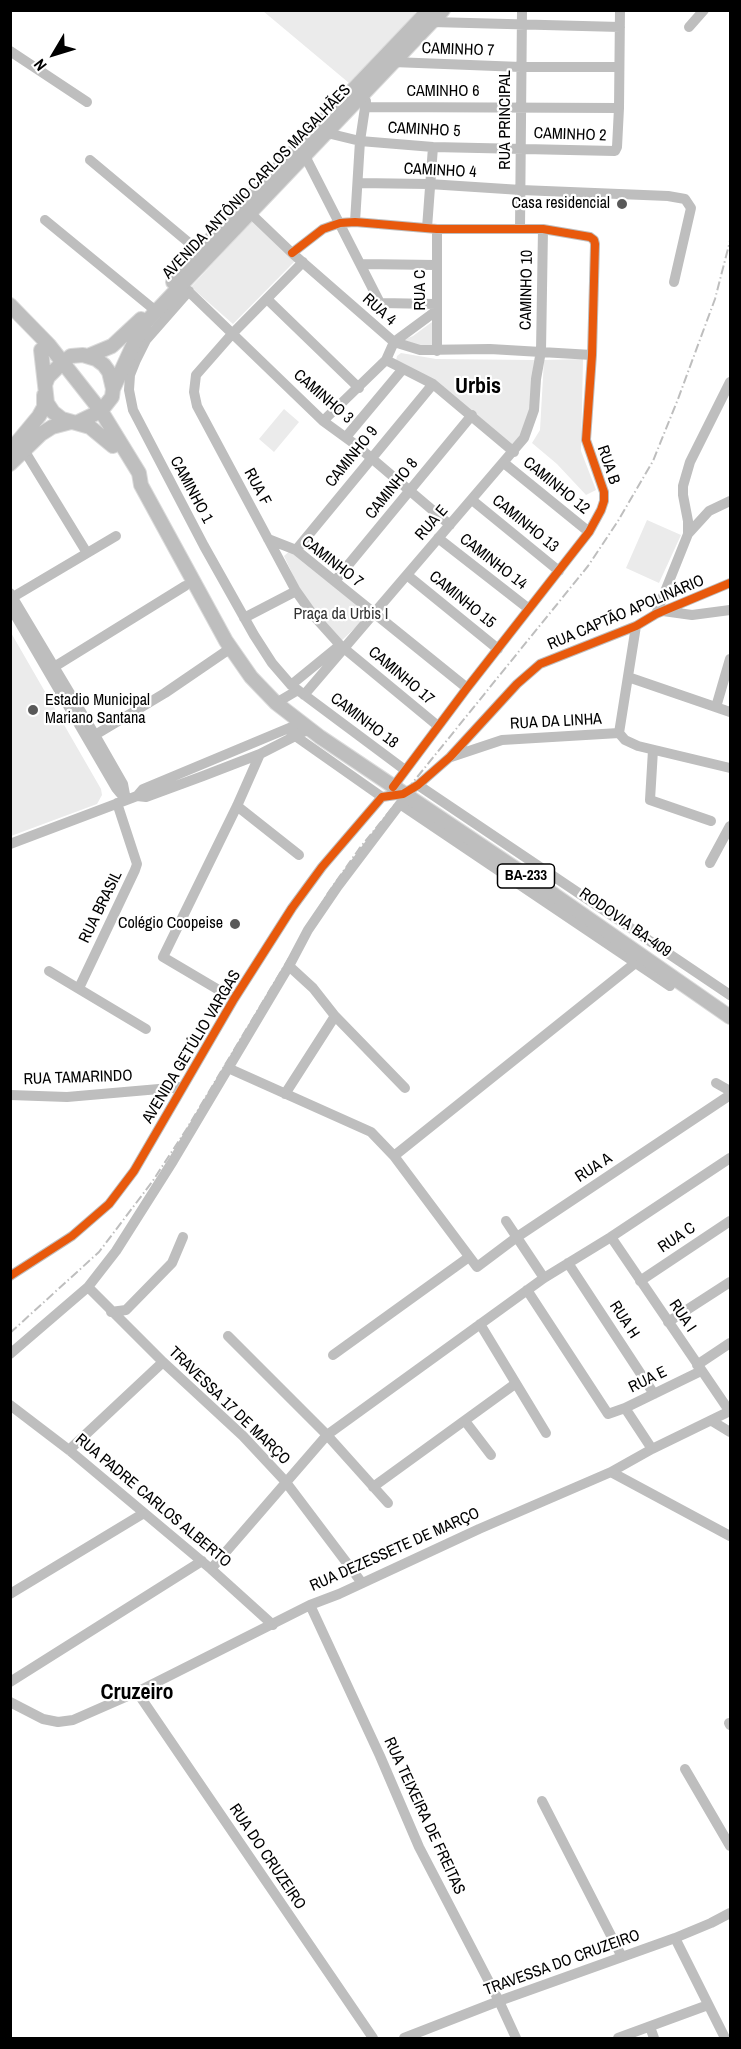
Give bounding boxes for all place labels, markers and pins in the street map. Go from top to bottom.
place label: Casa residencial [512,194,610,214]
marker: Casa residencial [615,197,629,211]
place label: Estadio Municipal Mariano Santana [45,691,150,729]
marker: Estadio Municipal Mariano Santana [26,703,40,717]
place label: Colégio Coopeise [118,914,223,934]
marker: Colégio Coopeise [228,917,242,931]

